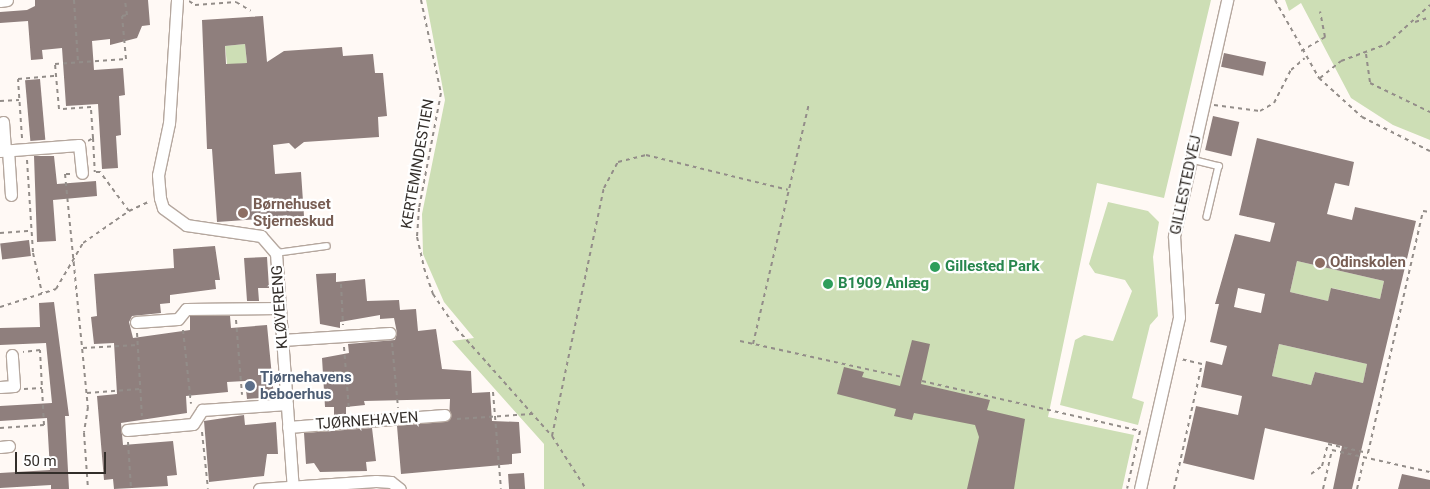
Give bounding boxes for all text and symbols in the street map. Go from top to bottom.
street label: KERTEMINDESTIEN [398,98,438,230]
street label: GILLESTEDVEJ [1167,134,1205,236]
place label: Børnehuset Stjerneskud [253,195,334,230]
marker: Børnehuset Stjerneskud [237,207,249,219]
place label: Odinskolen [1330,254,1406,272]
marker: Odinskolen [1314,257,1326,269]
place label: Gillested Park [945,258,1039,276]
marker: Gillested Park [929,261,941,273]
street label: KLØVERENG [268,264,292,350]
place label: B1909 Anlæg [838,275,929,293]
marker: B1909 Anlæg [822,278,834,290]
place label: Tjørnehavens beboerhus [260,368,352,403]
marker: Tjørnehavens beboerhus [244,380,256,392]
street label: TJØRNEHAVEN [315,408,419,434]
scale bar [18,442,109,474]
text: 50 m [23,452,57,470]

